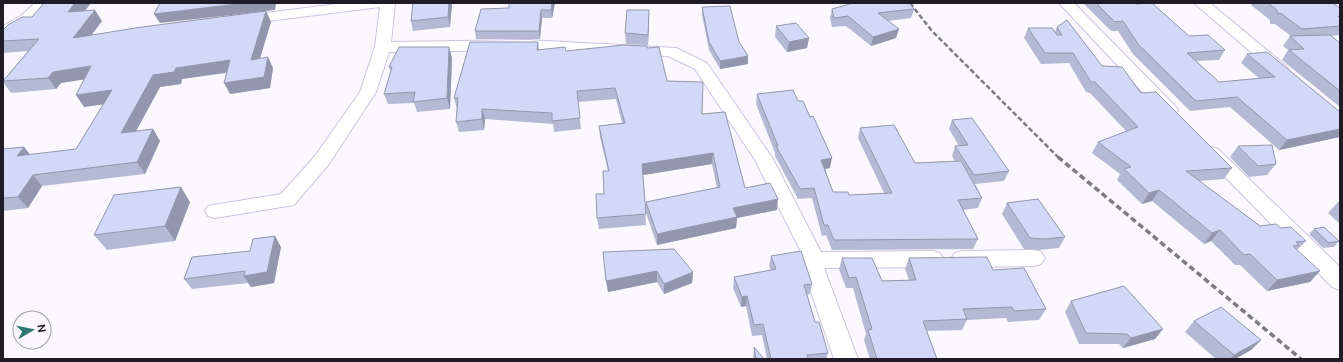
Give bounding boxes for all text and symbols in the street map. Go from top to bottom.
north arrow [12,310,52,350]
text: N [34,323,49,333]

